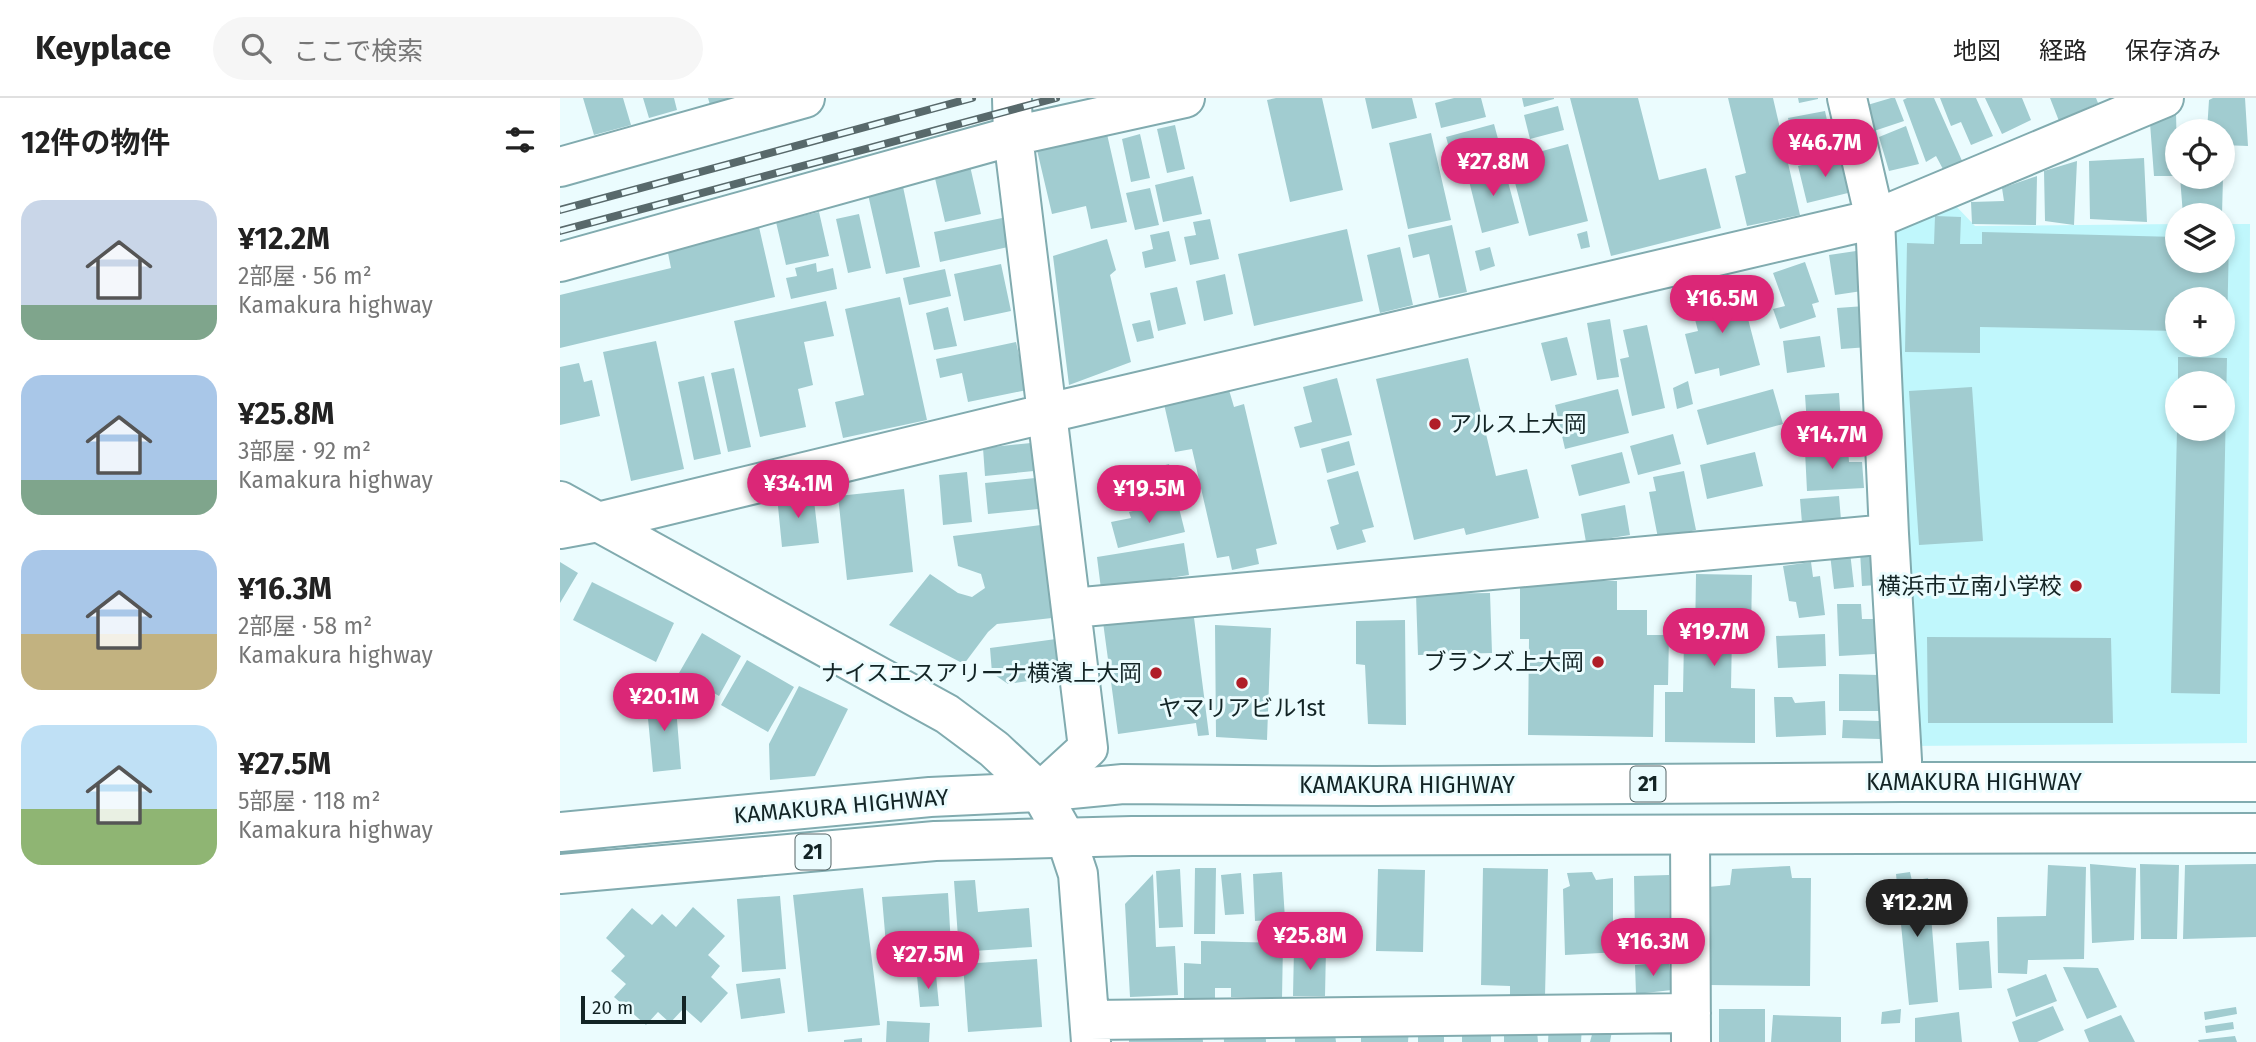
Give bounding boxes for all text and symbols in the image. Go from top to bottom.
search box [213,17,703,80]
text: Keyplace [35,28,171,68]
icon: search [237,29,275,67]
text: ここで検索 [293,36,423,67]
text: 地図 [1953,37,2001,65]
text: 経路 [2039,37,2087,65]
text: 保存済み [2125,37,2221,65]
map controls [2165,119,2235,441]
button: locate [2165,119,2235,189]
pin: ¥46.7M [1768,120,1882,179]
icon: filters [501,121,539,159]
text: 12件の物件 [21,125,170,161]
text: ¥46.7M [1789,128,1861,156]
pin: ¥27.8M [1436,139,1550,198]
text: ¥27.8M [1457,147,1529,175]
button: layers [2165,203,2235,273]
text: ¥12.2M [238,221,330,257]
icon: home [77,228,161,312]
text: 2部屋 · 56 m² [238,262,372,290]
pin: ¥16.5M [1665,275,1779,335]
text: ¥16.5M [1686,284,1758,312]
button: + [2165,287,2235,357]
text: Kamakura highway [238,291,433,319]
button: − [2165,371,2235,441]
text: ¥25.8M [238,396,334,432]
icon: home [77,403,161,487]
place label: アルス上大岡 [1449,410,1587,438]
pin: ¥14.7M [1775,412,1889,471]
marker: アルス上大岡 [1427,416,1443,432]
text: ¥14.7M [1797,420,1867,448]
text: 3部屋 · 92 m² [238,437,371,465]
pin: ¥34.1M [741,460,855,520]
text: Kamakura highway [238,466,433,494]
pin: ¥19.5M [1092,466,1206,525]
text: ¥34.1M [763,469,833,497]
text: ¥19.5M [1113,474,1185,502]
text: ¥16.3M [238,571,332,607]
place label: 横浜市立南小学校 [1878,572,2062,600]
icon: home [77,578,161,662]
marker: 横浜市立南小学校 [2068,578,2084,594]
pin: ¥19.7M [1657,608,1771,668]
text: 2部屋 · 58 m² [238,612,372,640]
text: ¥19.7M [1679,617,1749,645]
text: Kamakura highway [238,641,433,669]
place label: ブランズ上大岡 [1423,648,1584,676]
marker: ブランズ上大岡 [1590,654,1606,670]
place label: ナイスエスアリーナ横濱上大岡 [821,659,1142,687]
marker: ナイスエスアリーナ横濱上大岡 [1148,665,1164,681]
pin: ¥20.1M [607,674,721,733]
marker: ヤマリアビル1st [1234,675,1250,691]
text: ¥20.1M [629,682,699,710]
place label: ヤマリアビル1st [1158,694,1326,722]
text: ¥27.5M [238,746,331,782]
icon: home [77,753,161,837]
road number: 21 [1630,766,1666,802]
street label: KAMAKURA HIGHWAY [1866,768,2082,796]
street label: KAMAKURA HIGHWAY [1299,771,1515,799]
street label: KAMAKURA HIGHWAY [732,783,950,829]
text: 5部屋 · 118 m² [238,787,380,815]
text: Kamakura highway [238,816,433,844]
road number: 21 [796,834,830,870]
pin: ¥12.2M [1860,880,1974,939]
text: ¥12.2M [1882,888,1952,916]
pin: ¥25.8M [1253,912,1367,972]
pin: ¥16.3M [1596,918,1710,978]
text: ¥25.8M [1273,921,1347,949]
text: ¥16.3M [1617,927,1689,955]
pin: ¥27.5M [871,932,985,991]
text: ¥27.5M [892,940,964,968]
scale bar [581,993,686,1025]
text: 20 m [592,996,633,1019]

